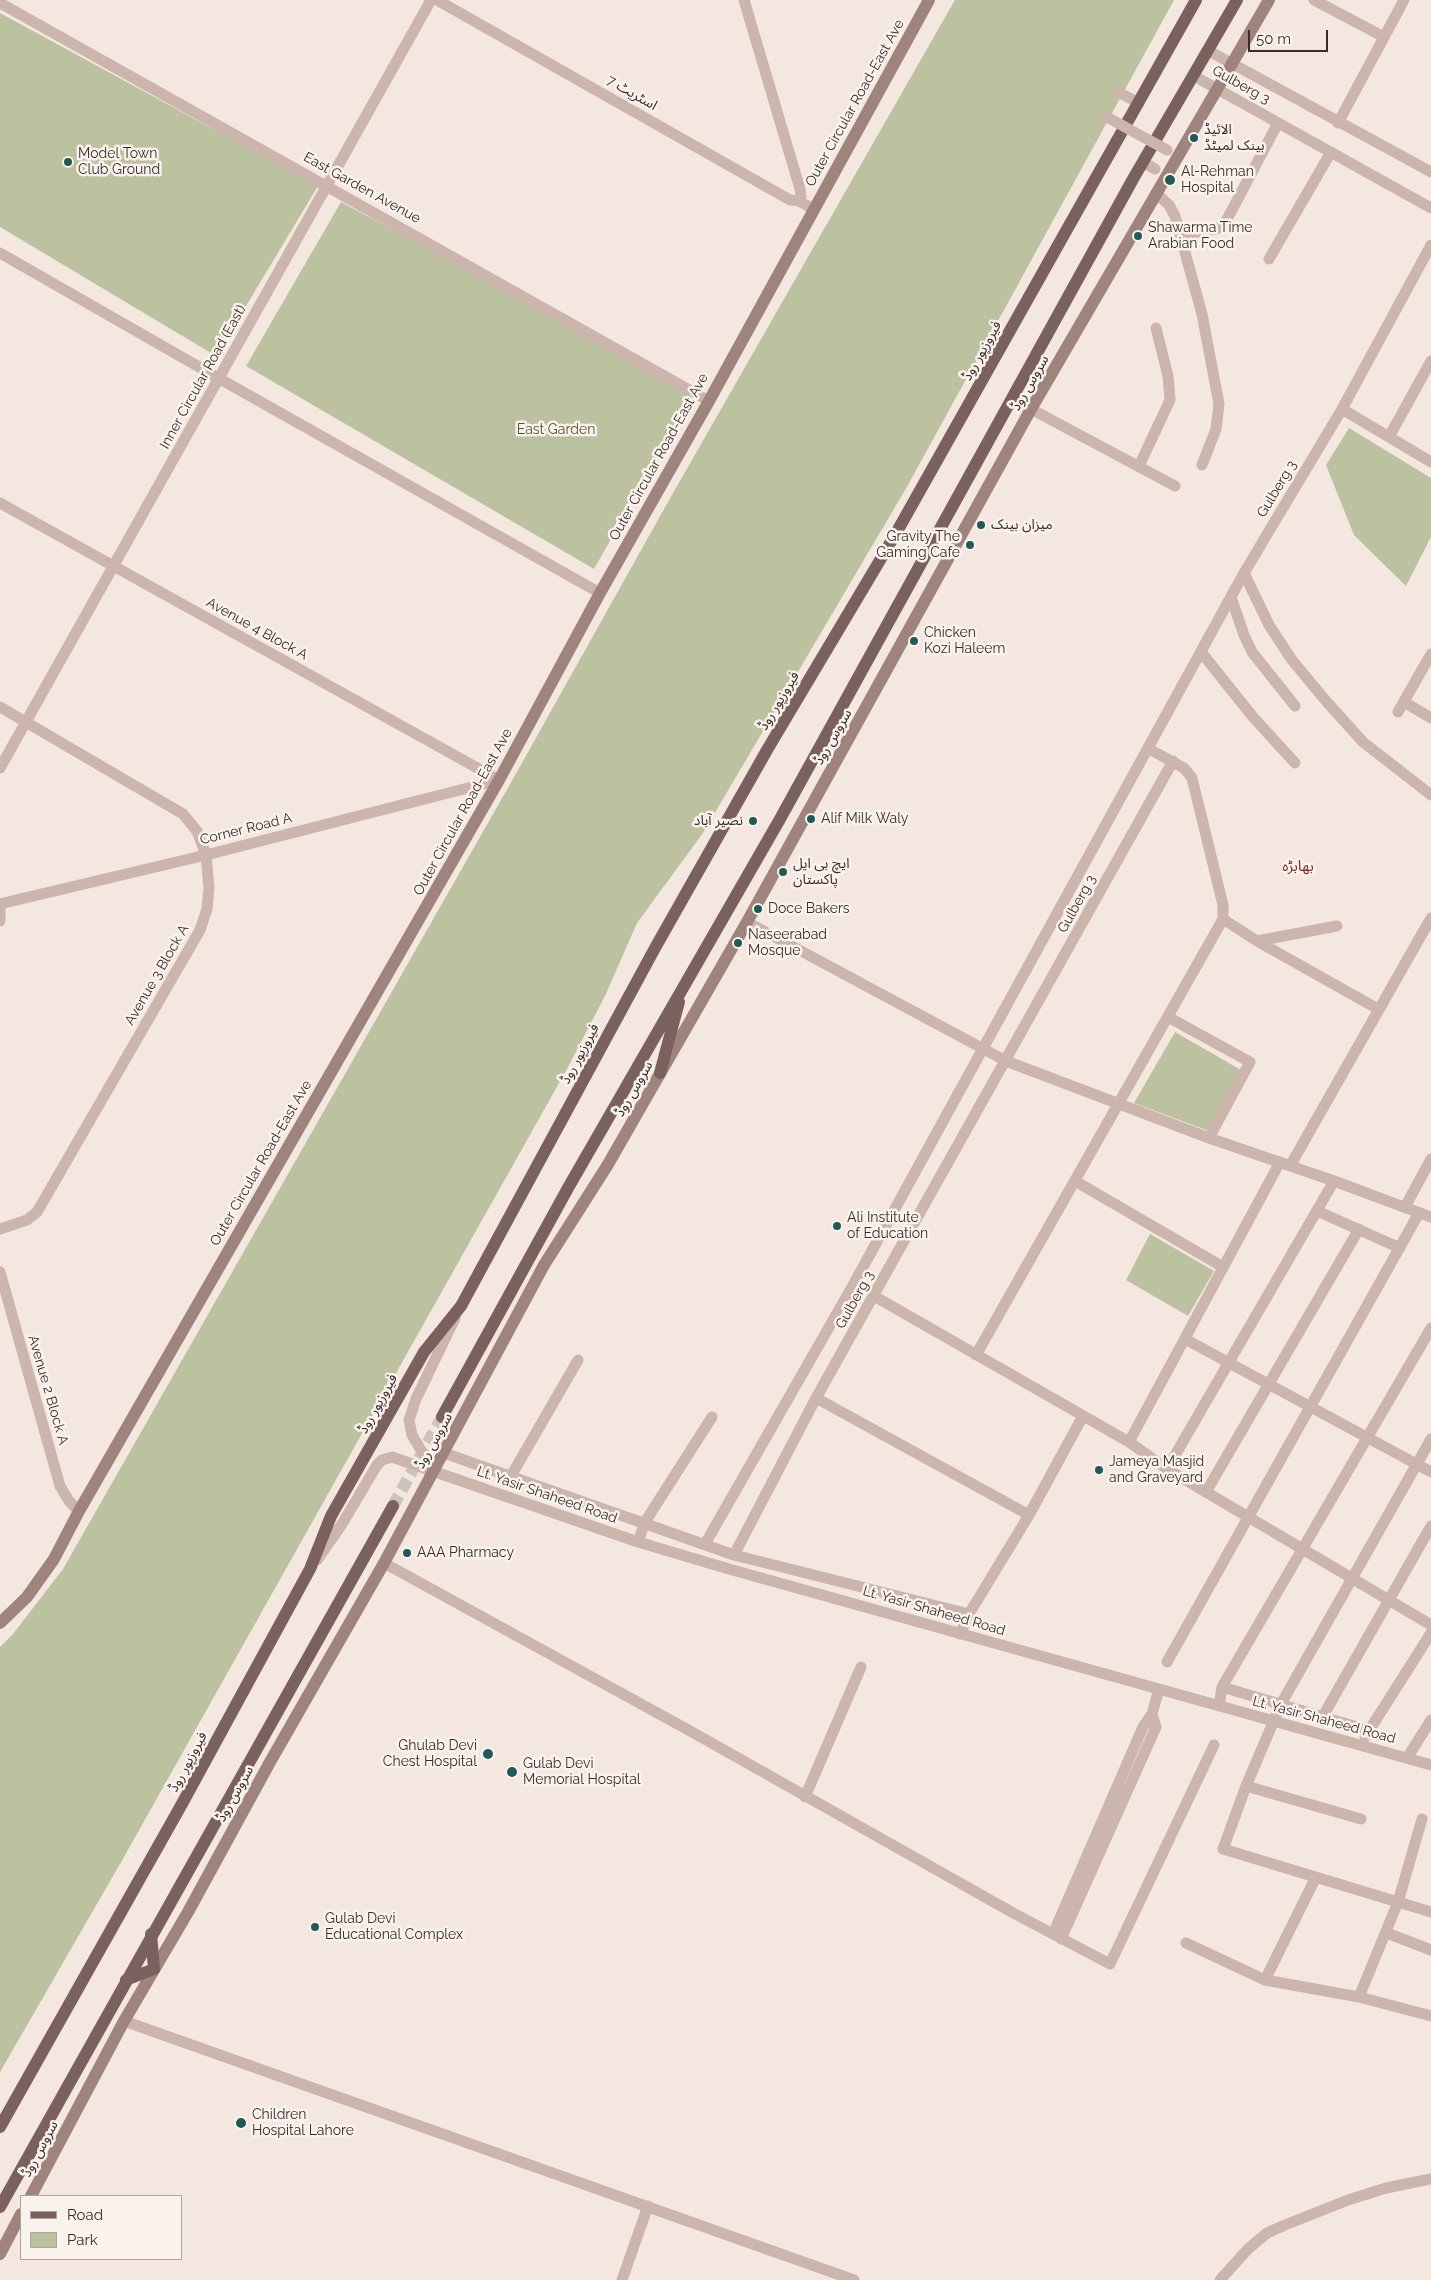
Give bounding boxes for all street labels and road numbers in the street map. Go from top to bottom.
street label: Outer Circular Road-East Ave [802,17,908,189]
street label: Gulberg 3 [1209,62,1273,108]
street label: اسٹریٹ 7 [604,72,660,114]
street label: East Garden Avenue [301,149,423,227]
street label: Inner Circular Road (East) [156,302,250,452]
street label: فیروزپور روڈ [959,318,1005,384]
street label: سروس روڈ [1007,352,1053,414]
street label: Outer Circular Road-East Ave [606,371,712,543]
street label: Gulberg 3 [1253,457,1301,521]
street label: Avenue 4 Block A [203,594,311,664]
street label: فیروزپور روڈ [755,669,803,733]
street label: سروس روڈ [810,706,856,768]
street label: Outer Circular Road-East Ave [410,726,516,898]
street label: Corner Road A [198,809,294,849]
street label: Gulberg 3 [1054,872,1100,936]
street label: Avenue 3 Block A [121,922,193,1028]
street label: فیروزپور روڈ [557,1021,603,1087]
street label: سروس روڈ [611,1058,657,1120]
street label: Outer Circular Road-East Ave [207,1077,315,1249]
street label: Gulberg 3 [832,1268,878,1332]
street label: Avenue 2 Block A [24,1333,72,1447]
street label: فیروزپور روڈ [355,1371,401,1437]
street label: سروس روڈ [412,1410,456,1472]
street label: Lt. Yasir Shaheed Road [475,1463,619,1527]
street label: Lt. Yasir Shaheed Road [861,1583,1007,1639]
street label: Lt. Yasir Shaheed Road [1251,1693,1397,1747]
street label: فیروزپور روڈ [165,1729,211,1795]
street label: سروس روڈ [213,1763,257,1825]
street label: سروس روڈ [18,2118,62,2180]

